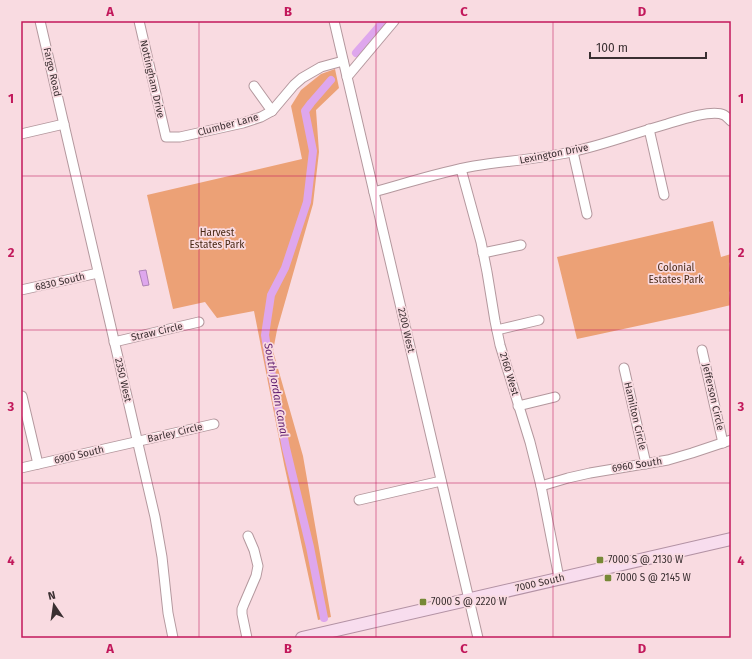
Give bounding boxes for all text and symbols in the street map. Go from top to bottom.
text: A [105,4,114,19]
text: B [284,4,292,19]
text: C [460,4,468,19]
text: D [638,4,647,19]
scale bar [590,34,706,60]
street label: Nottingham Drive [137,39,167,119]
text: 100 m [596,41,628,55]
street label: Fargo Road [41,46,63,98]
text: 1 [8,91,14,106]
text: 1 [738,91,744,106]
street label: Clumber Lane [196,111,260,139]
street label: Lexington Drive [518,141,590,167]
park label: Harvest Estates Park [190,227,245,251]
text: 2 [8,245,15,260]
text: 2 [738,245,745,260]
park label: Colonial Estates Park [649,262,704,286]
street label: 6830 South [34,270,86,294]
street label: 2200 West [395,306,417,354]
street label: Straw Circle [130,320,184,344]
water label: South Jordan Canal [261,341,291,438]
street label: 2160 West [497,351,521,397]
street label: 2350 West [112,357,134,404]
street label: Jefferson Circle [699,362,727,432]
street label: Hamilton Circle [621,381,649,451]
text: 3 [7,399,15,414]
text: 3 [737,399,745,414]
street label: Barley Circle [146,421,204,445]
street label: 6900 South [53,443,105,467]
street label: 6960 South [611,455,663,475]
text: 4 [7,553,15,568]
text: 4 [737,553,745,568]
place label: 7000 S @ 2130 W [608,554,684,566]
marker: 7000 S @ 2130 W [595,555,605,565]
street label: 7000 South [514,571,566,595]
place label: 7000 S @ 2145 W [616,572,692,584]
marker: 7000 S @ 2145 W [603,573,613,583]
north arrow [34,585,74,625]
text: N [47,589,57,603]
place label: 7000 S @ 2220 W [431,596,508,608]
marker: 7000 S @ 2220 W [418,597,428,607]
text: A [105,641,114,656]
text: B [284,641,292,656]
text: C [460,641,468,656]
text: D [638,641,647,656]

